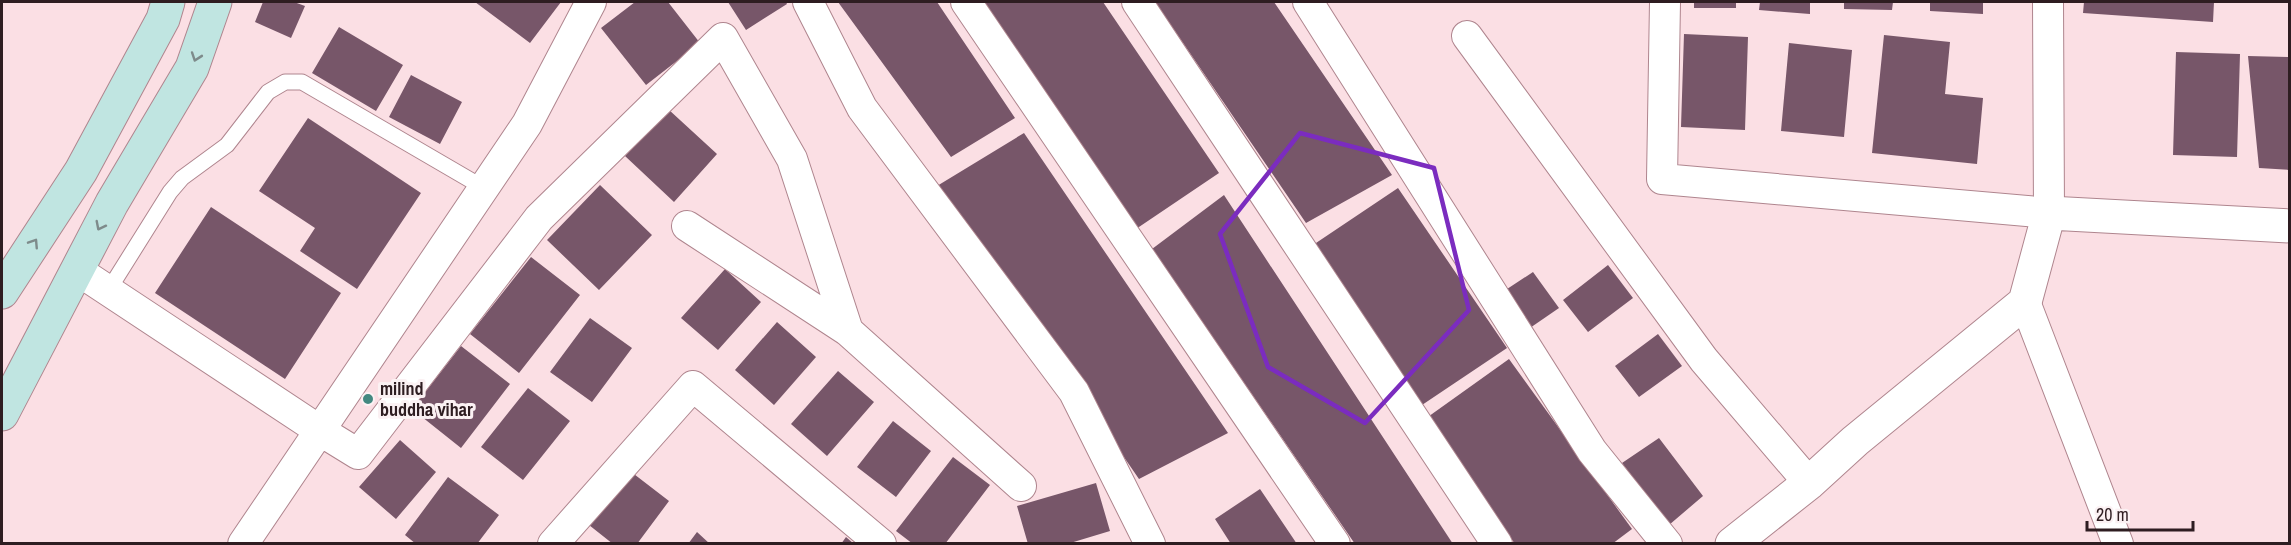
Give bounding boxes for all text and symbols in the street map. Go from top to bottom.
one-way arrow [191,51,204,62]
one-way arrow [96,220,107,230]
one-way arrow [26,239,38,249]
place label: milind buddha vihar [380,376,473,422]
marker: milind buddha vihar [361,392,375,406]
scale bar [2087,494,2194,532]
text: 20 m [2096,502,2129,527]

